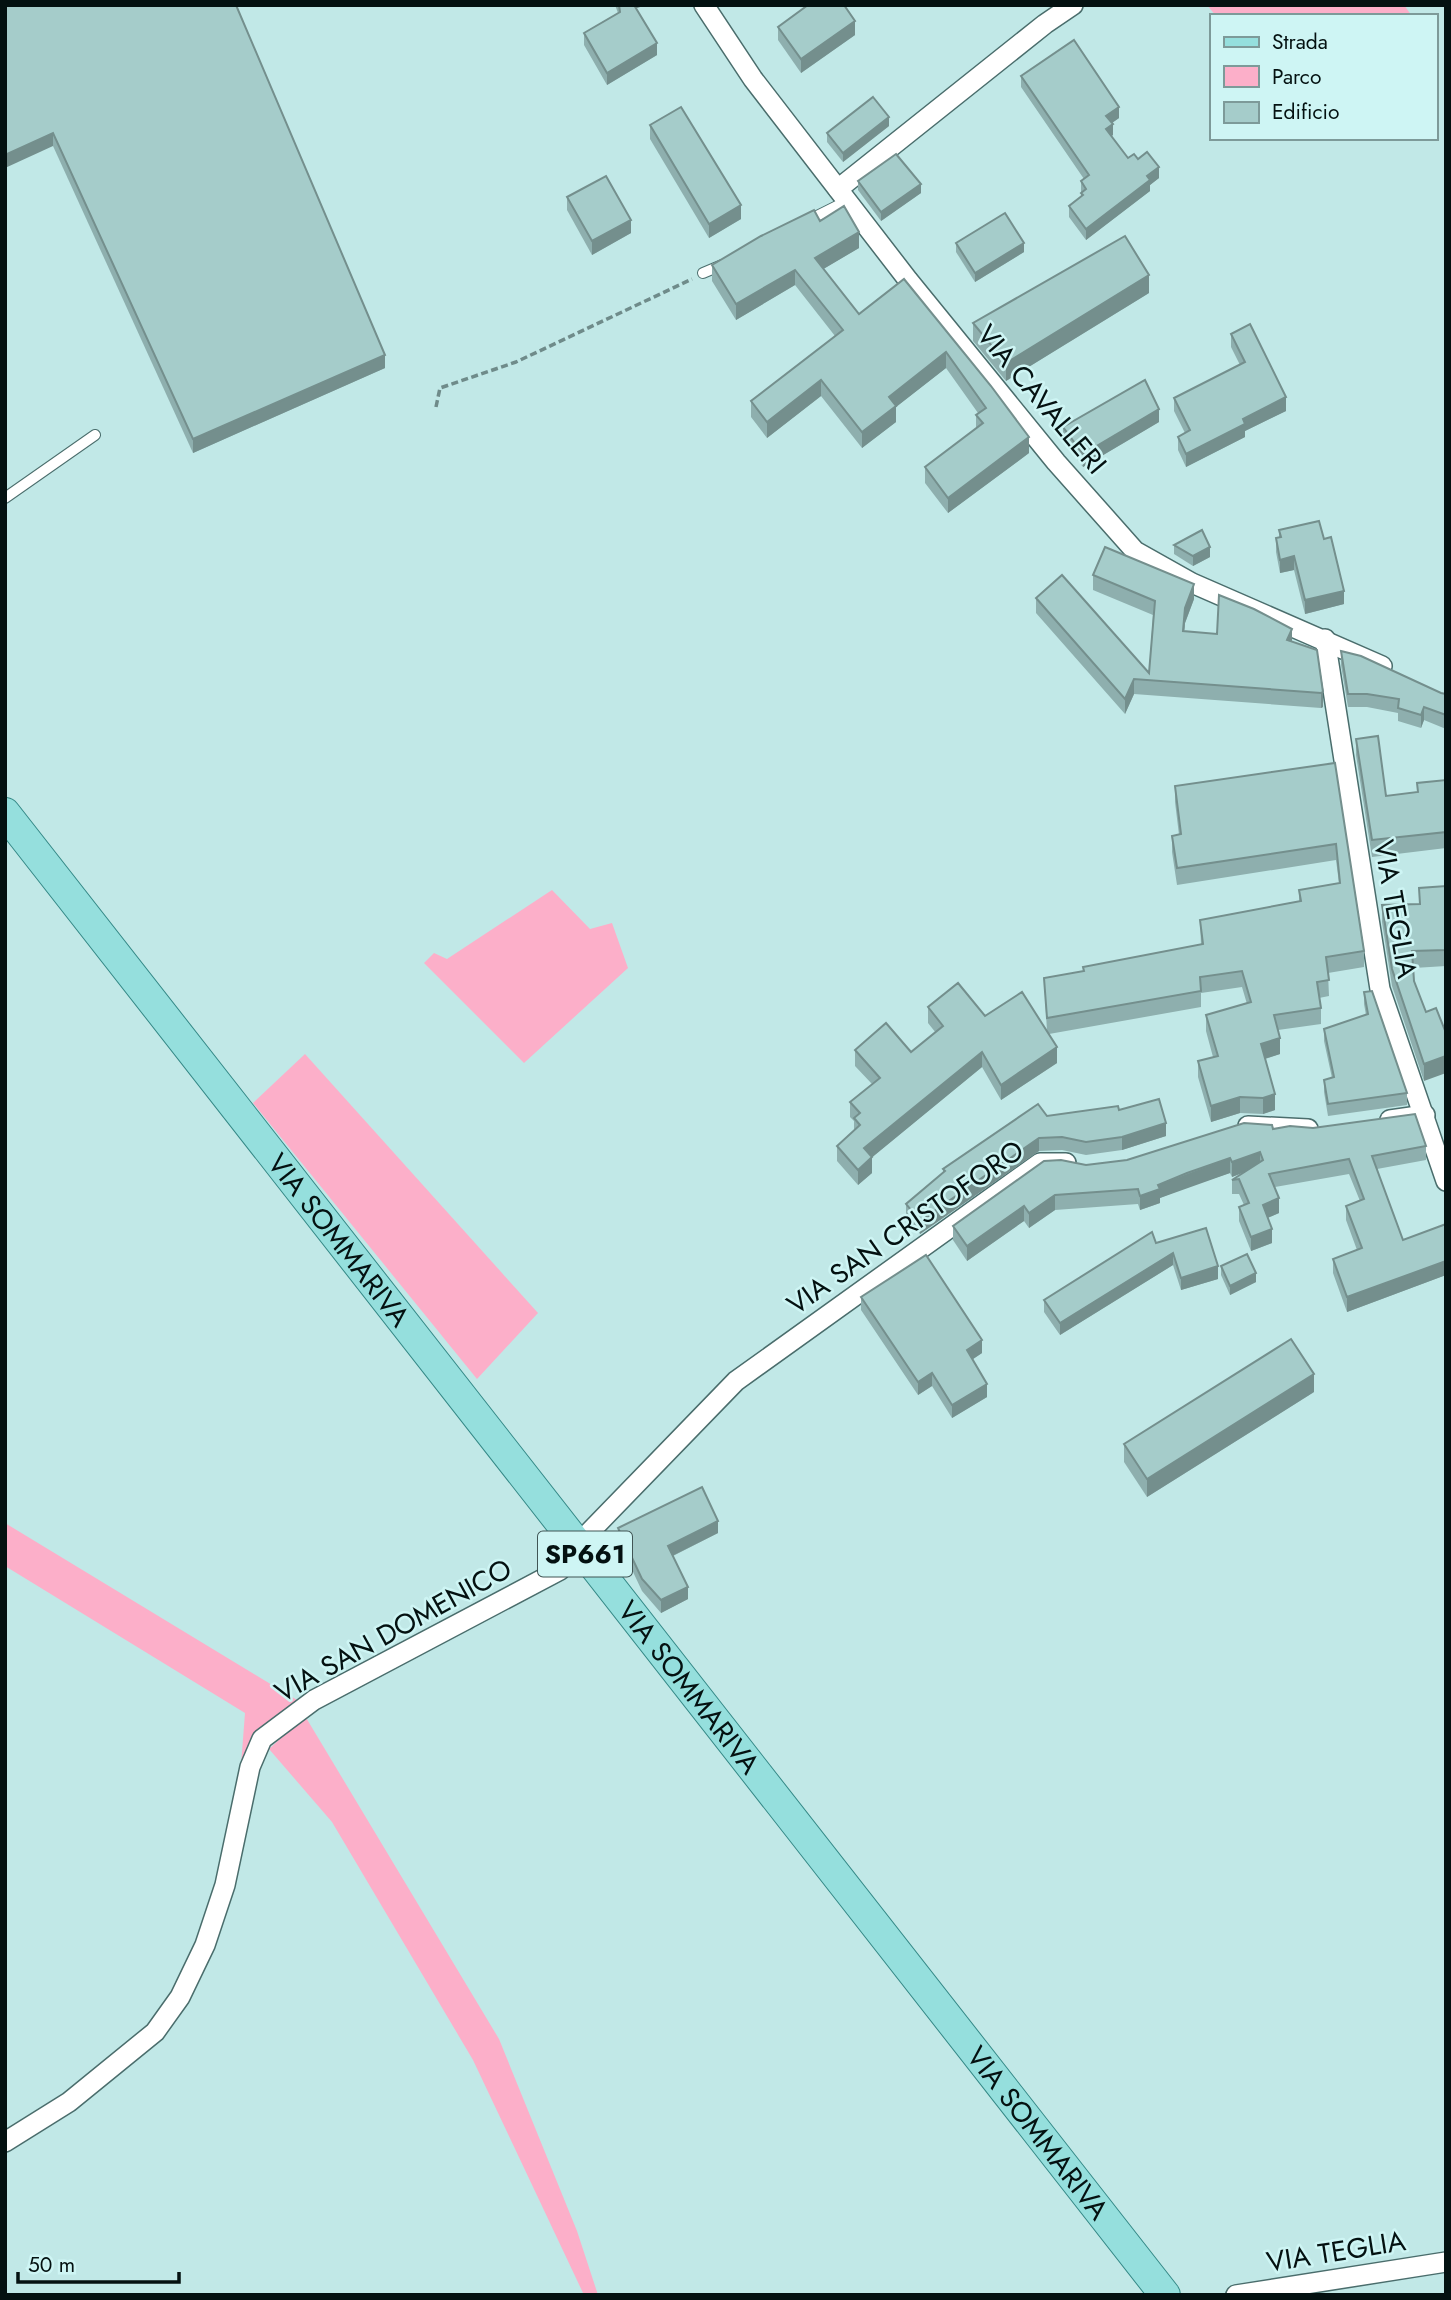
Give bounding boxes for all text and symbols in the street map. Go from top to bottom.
legend [1210,14,1437,140]
text: Strada [1272,27,1328,57]
text: Parco [1272,62,1321,92]
text: Edificio [1272,97,1339,127]
street label: VIA CAVALLERI [967,316,1116,483]
street label: VIA TEGLIA [1363,836,1428,982]
street label: VIA SAN CRISTOFORO [778,1130,1032,1325]
street label: VIA SOMMARIVA [258,1145,420,1336]
road number: SP661 [538,1532,632,1576]
street label: VIA SAN DOMENICO [267,1548,519,1713]
street label: VIA SOMMARIVA [608,1592,770,1783]
street label: VIA SOMMARIVA [957,2038,1119,2229]
street label: VIA TEGLIA [1264,2220,1409,2283]
scale bar [18,2240,178,2284]
text: 50 m [28,2250,75,2280]

